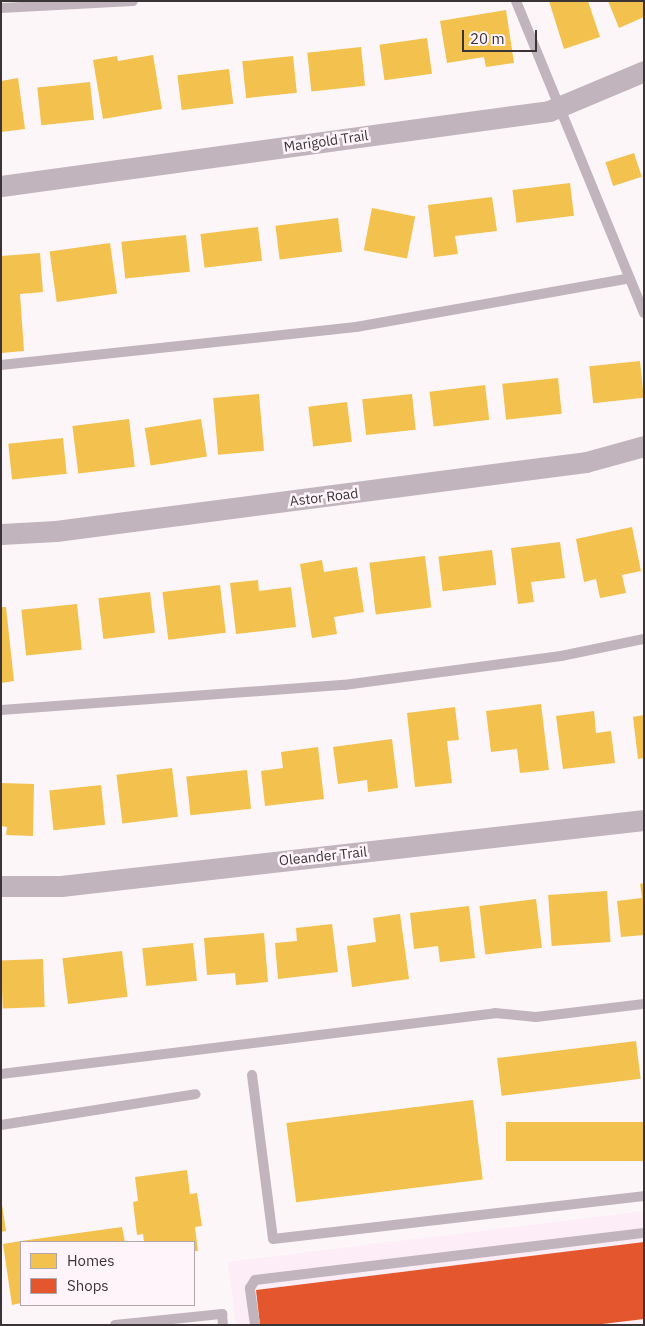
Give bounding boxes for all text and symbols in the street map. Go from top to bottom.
scale bar [465,20,540,52]
text: 20 m [470,29,505,48]
street label: Marigold Trail [283,127,369,155]
street label: Astor Road [289,484,359,510]
street label: Oleander Trail [278,843,368,869]
legend [20,1241,195,1306]
text: Homes [67,1251,115,1270]
text: Shops [67,1276,109,1295]

